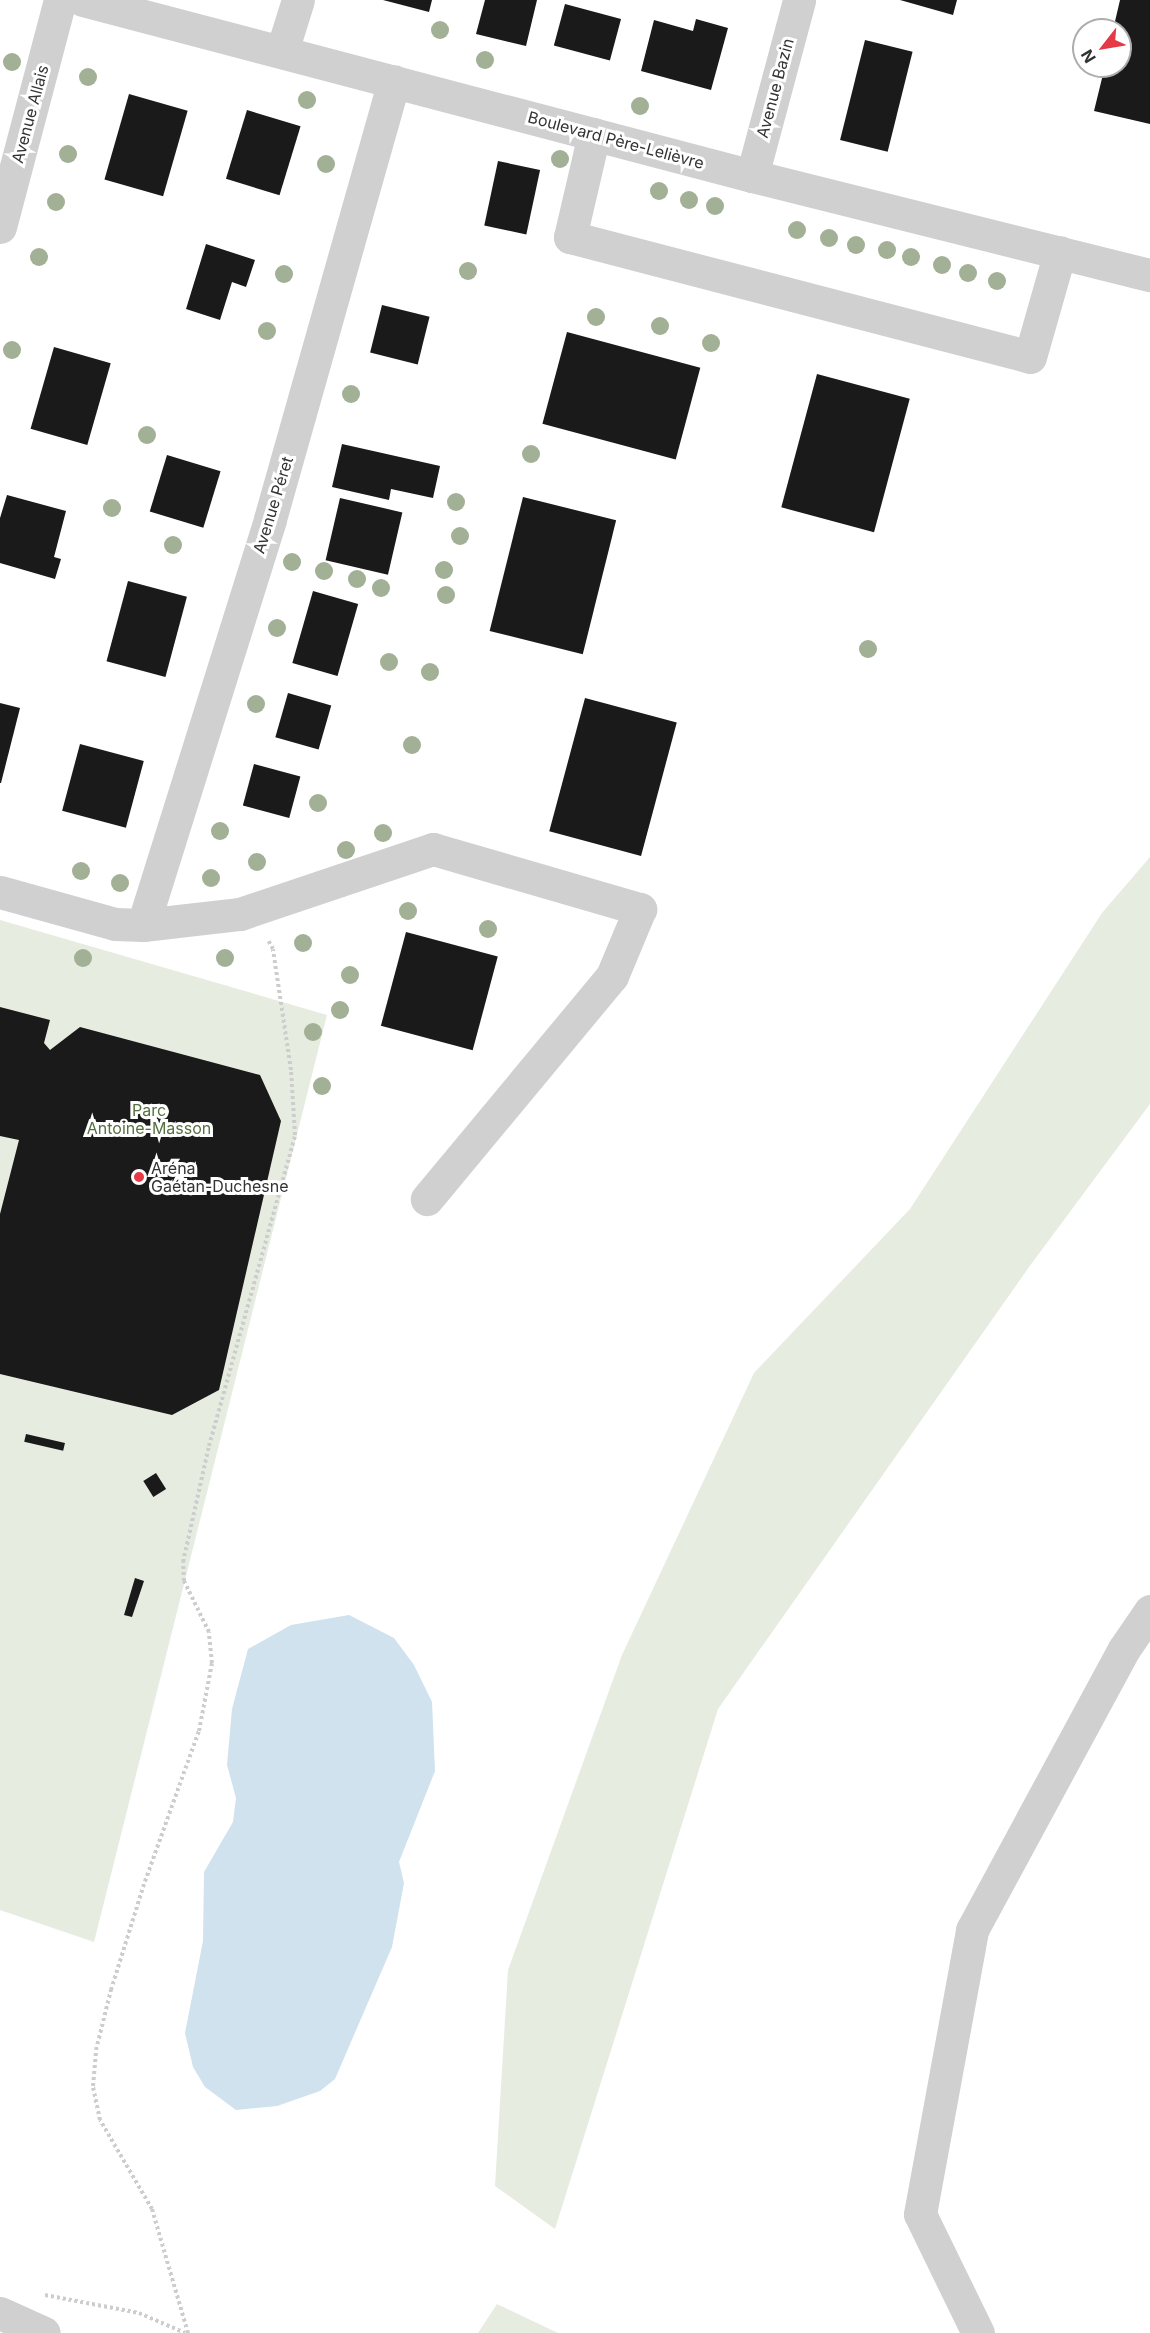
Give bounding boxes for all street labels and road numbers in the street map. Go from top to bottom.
street label: Avenue Bazin [752,36,798,140]
street label: Avenue Allais [8,63,52,165]
street label: Boulevard Père-Lelièvre [526,107,706,173]
street label: Avenue Péret [249,454,297,556]

